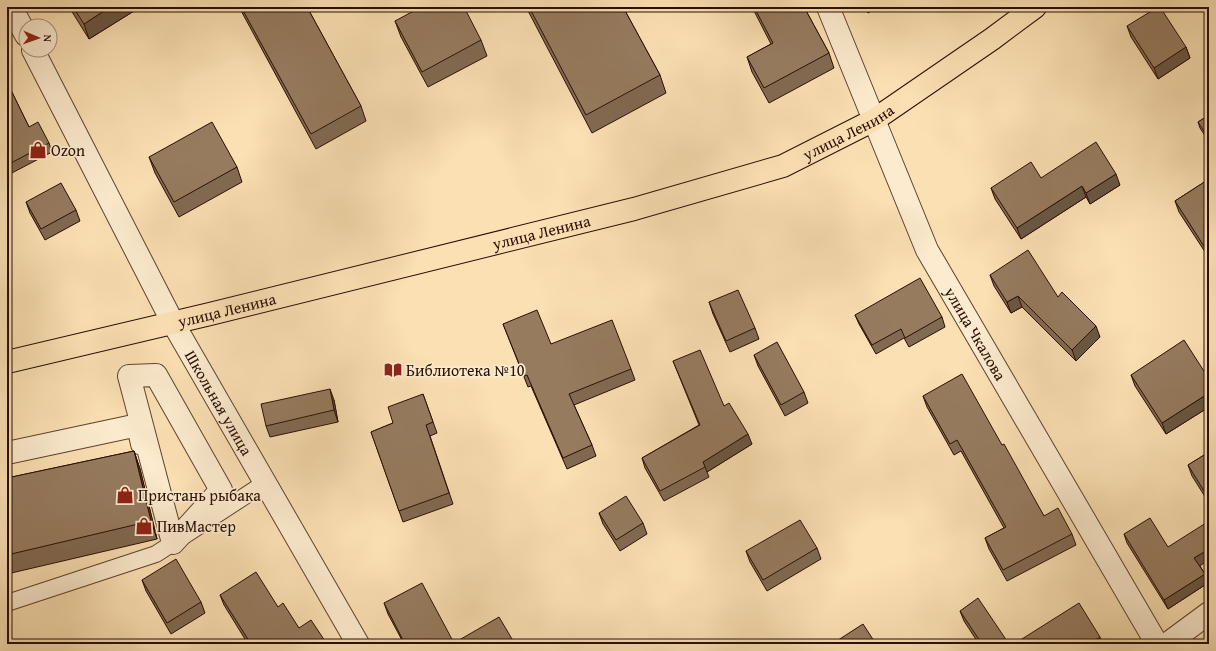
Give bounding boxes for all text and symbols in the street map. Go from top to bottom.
north arrow [18,18,58,58]
text: N [40,34,56,43]
street label: улица Ленина [798,98,899,167]
place label: Ozon [51,138,85,162]
shop icon: Ozon [28,140,48,160]
street label: улица Ленина [489,208,593,256]
street label: улица Чкалова [938,281,1013,385]
street label: улица Ленина [174,286,279,333]
street label: Школьная улица [179,346,259,460]
place label: Библиотека №10 [406,358,525,382]
library icon: Библиотека №10 [383,360,403,380]
place label: Пристань рыбака [138,483,261,507]
shop icon: Пристань рыбака [115,485,135,505]
place label: ПивМастер [157,514,236,538]
shop icon: ПивМастер [134,516,154,536]

